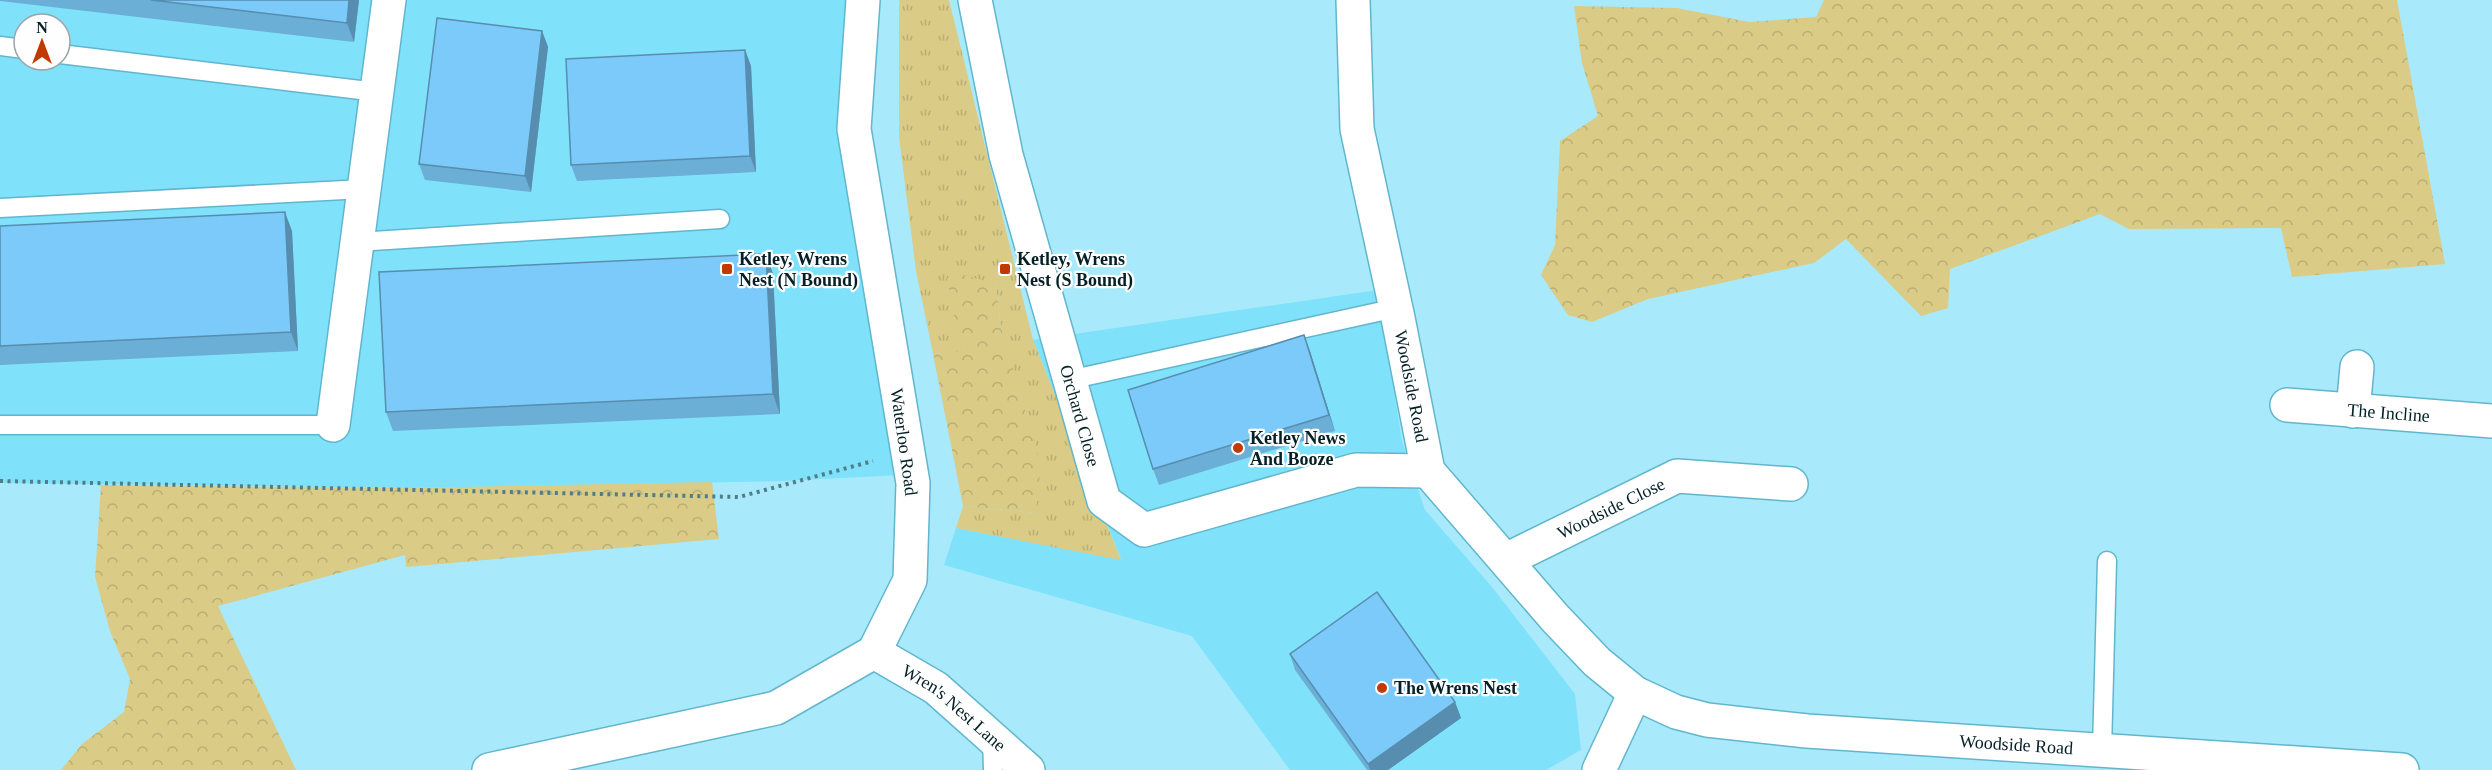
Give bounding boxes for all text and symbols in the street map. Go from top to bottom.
north arrow [12,12,72,72]
text: N [36,19,48,36]
place label: Ketley, Wrens Nest (N Bound) [739,249,858,291]
place label: Ketley, Wrens Nest (S Bound) [1017,249,1133,291]
marker: Ketley, Wrens Nest (N Bound) [720,262,734,276]
marker: Ketley, Wrens Nest (S Bound) [998,262,1012,276]
street label: Woodside Road [1391,328,1432,444]
street label: Orchard Close [1056,363,1104,469]
street label: Waterloo Road [887,387,921,497]
street label: The Incline [2347,400,2431,426]
place label: Ketley News And Booze [1250,428,1345,469]
marker: Ketley News And Booze [1231,441,1245,455]
street label: Woodside Close [1554,474,1668,543]
street label: Wren's Nest Lane [899,661,1010,755]
place label: The Wrens Nest [1394,678,1517,698]
marker: The Wrens Nest [1375,681,1389,695]
street label: Woodside Road [1959,731,2074,758]

